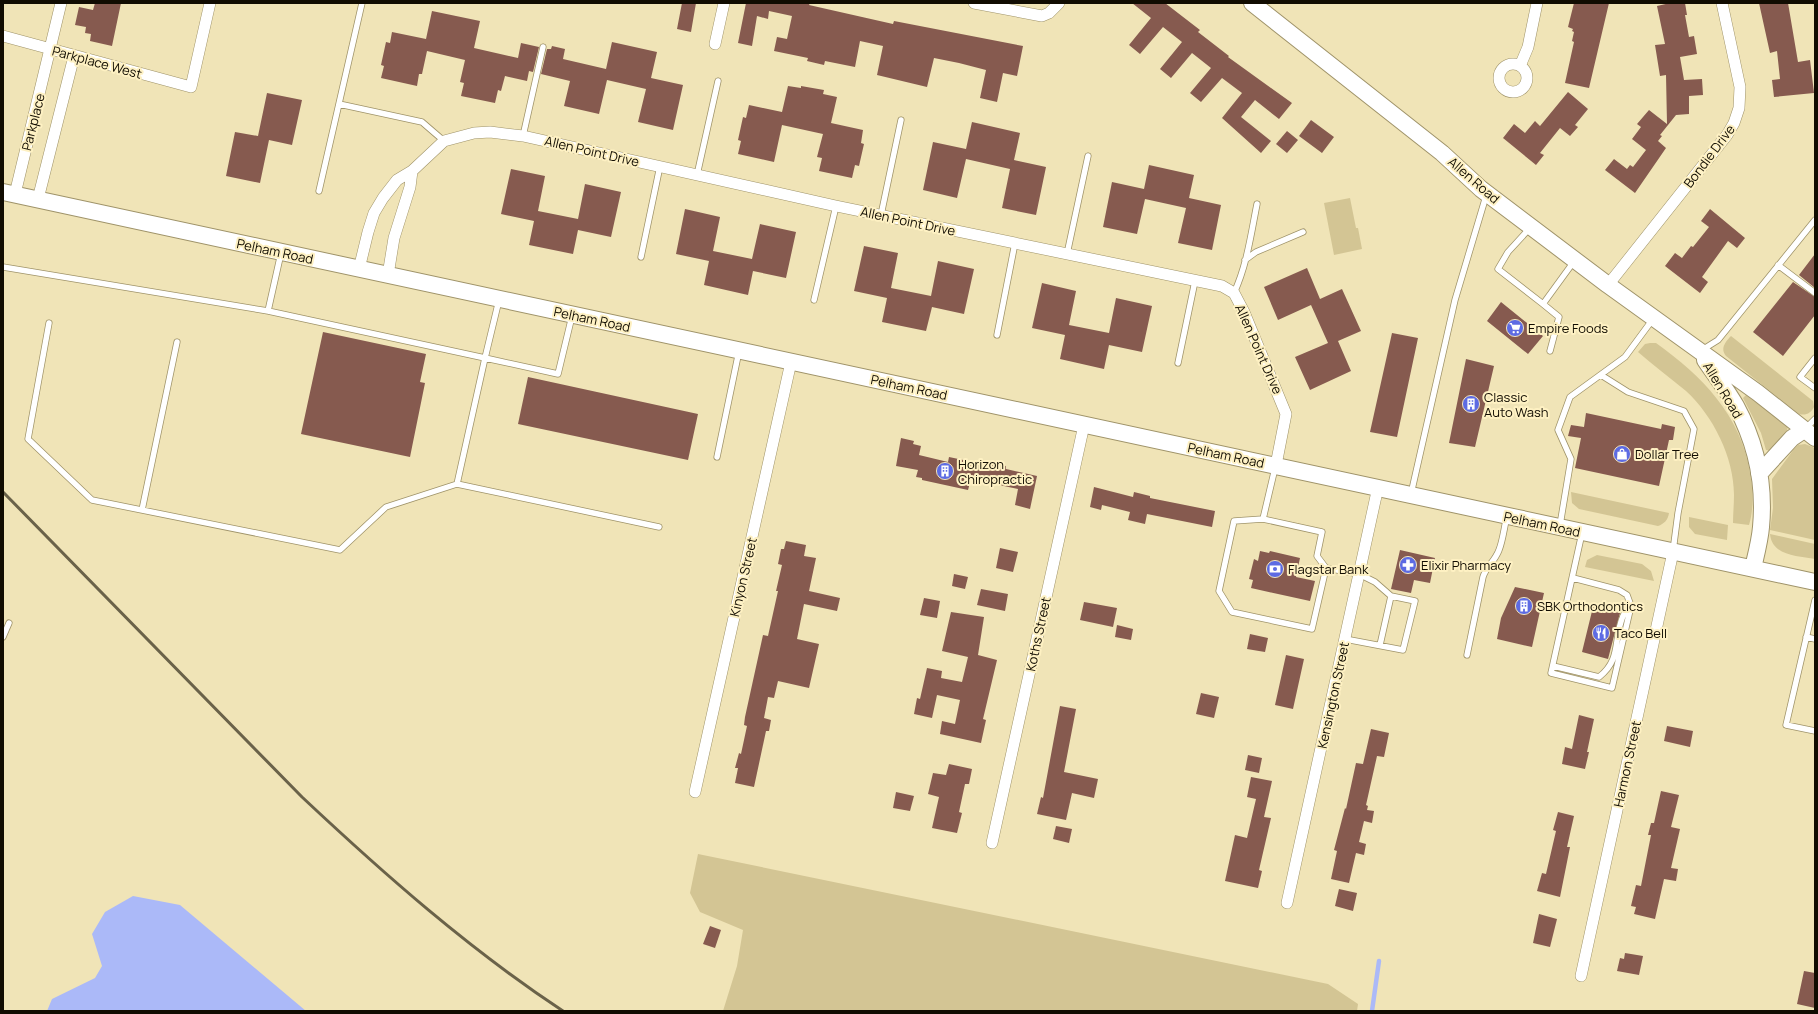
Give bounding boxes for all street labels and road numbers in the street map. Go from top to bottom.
street label: Parkplace West [50,41,144,83]
street label: Parkplace [17,91,49,153]
street label: Bondie Drive [1679,120,1739,191]
street label: Allen Point Drive [543,131,641,171]
street label: Allen Road [1444,153,1504,207]
street label: Allen Point Drive [859,202,957,240]
street label: Pelham Road [235,234,315,268]
street label: Allen Point Drive [1231,301,1287,397]
street label: Pelham Road [552,302,632,336]
street label: Allen Road [1699,358,1747,422]
street label: Pelham Road [869,370,949,404]
street label: Pelham Road [1186,438,1266,472]
street label: Pelham Road [1502,507,1582,541]
street label: Kinyon Street [725,536,761,618]
street label: Koths Street [1021,595,1055,673]
street label: Kensington Street [1313,640,1353,750]
street label: Harmon Street [1609,719,1645,809]

